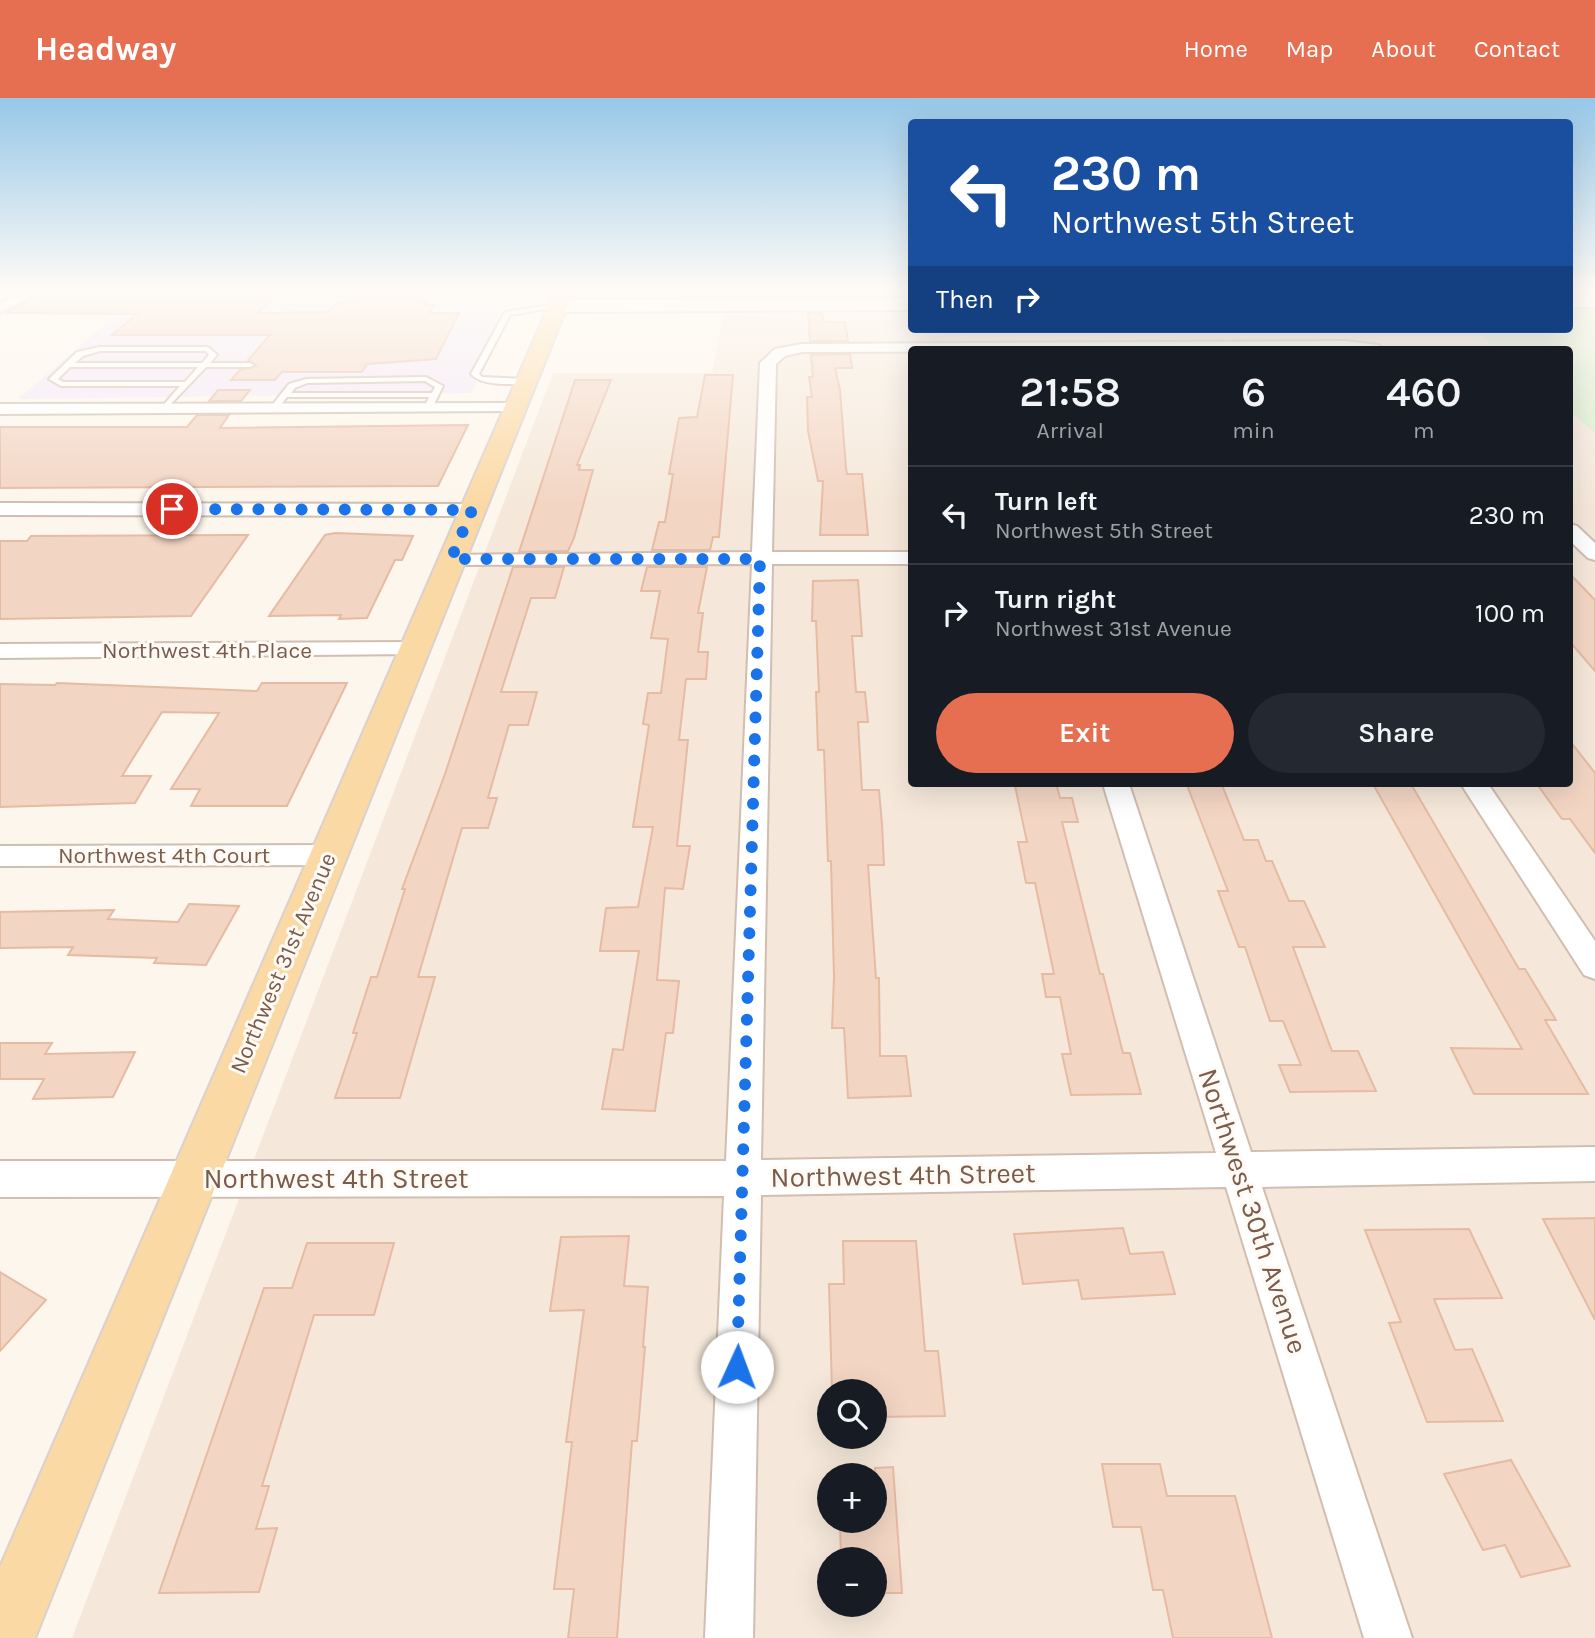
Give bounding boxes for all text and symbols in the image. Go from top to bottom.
text: Headway [35,30,176,68]
text: Home [1184,35,1248,63]
text: Map [1286,35,1333,63]
text: About [1371,35,1436,63]
text: Contact [1474,35,1560,63]
text: 230 m [1051,145,1201,202]
icon: left [936,147,1027,238]
text: Northwest 5th Street [1051,204,1354,241]
icon: right [1008,280,1046,318]
text: Then [936,284,994,315]
text: 21:58 [1019,367,1121,417]
text: 6 [1241,367,1266,417]
text: 460 [1386,367,1462,417]
text: Arrival [1036,417,1104,444]
text: min [1232,417,1275,444]
text: m [1413,417,1435,444]
pin [142,479,202,539]
text: Turn left [995,486,1097,517]
icon: arrive [153,490,191,528]
icon: left [936,496,974,534]
text: 230 m [1469,500,1545,531]
text: Northwest 5th Street [995,517,1213,544]
text: Turn right [995,584,1116,615]
icon: right [936,594,974,632]
text: 100 m [1475,598,1545,629]
text: Northwest 31st Avenue [995,615,1232,642]
street label: Northwest 4th Place [102,637,312,664]
button: Exit [936,693,1234,773]
button: Share [1248,693,1545,773]
street label: Northwest 4th Court [58,842,270,869]
street label: Northwest 31st Avenue [224,849,342,1077]
street label: Northwest 30th Avenue [1191,1064,1315,1358]
street label: Northwest 4th Street [770,1156,1036,1194]
street label: Northwest 4th Street [203,1162,469,1195]
position arrow [700,1330,774,1404]
map controls [817,1379,887,1617]
button: search [817,1379,887,1449]
button: + [817,1463,887,1533]
button: − [817,1547,887,1617]

